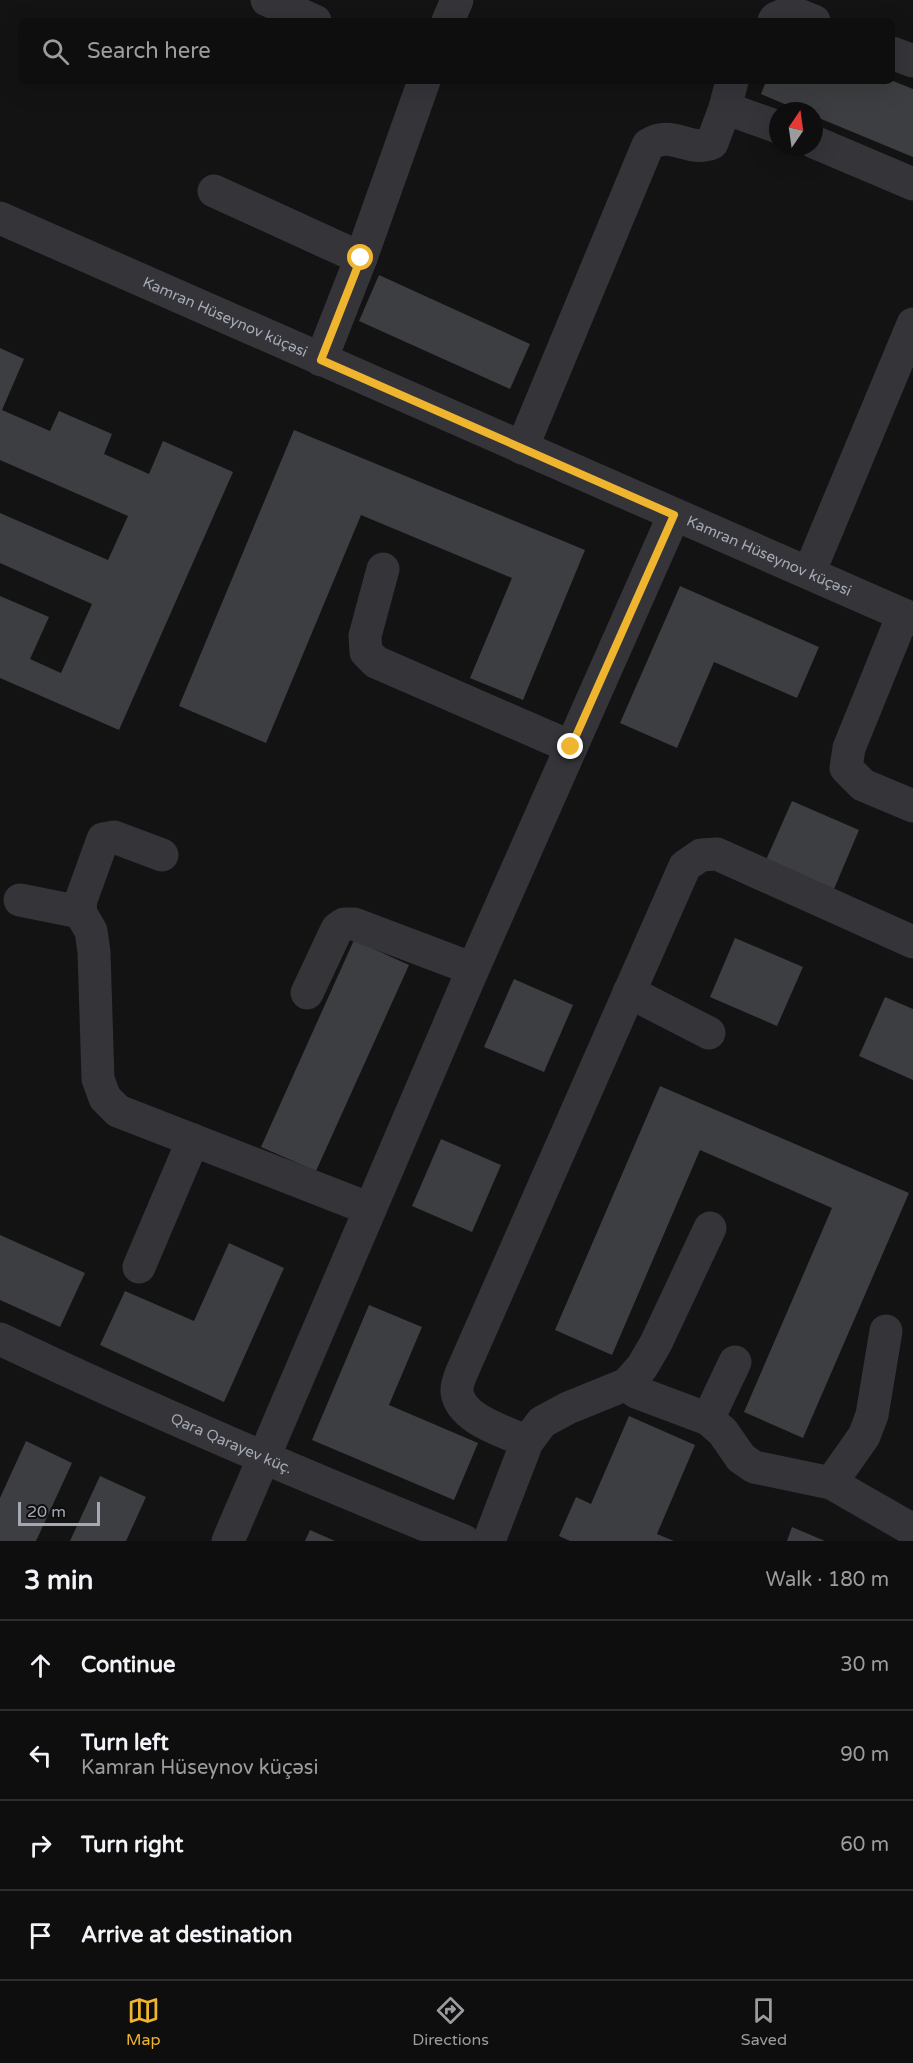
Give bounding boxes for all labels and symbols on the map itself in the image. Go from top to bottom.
north arrow [769,102,823,156]
route start [347,244,373,270]
street label: Kamran Hüseynov küçəsi [140,273,310,361]
street label: Kamran Hüseynov küçəsi [684,512,854,600]
route end [557,733,583,759]
street label: Qara Qarayev küç. [168,1409,295,1478]
scale bar [18,1499,100,1526]

